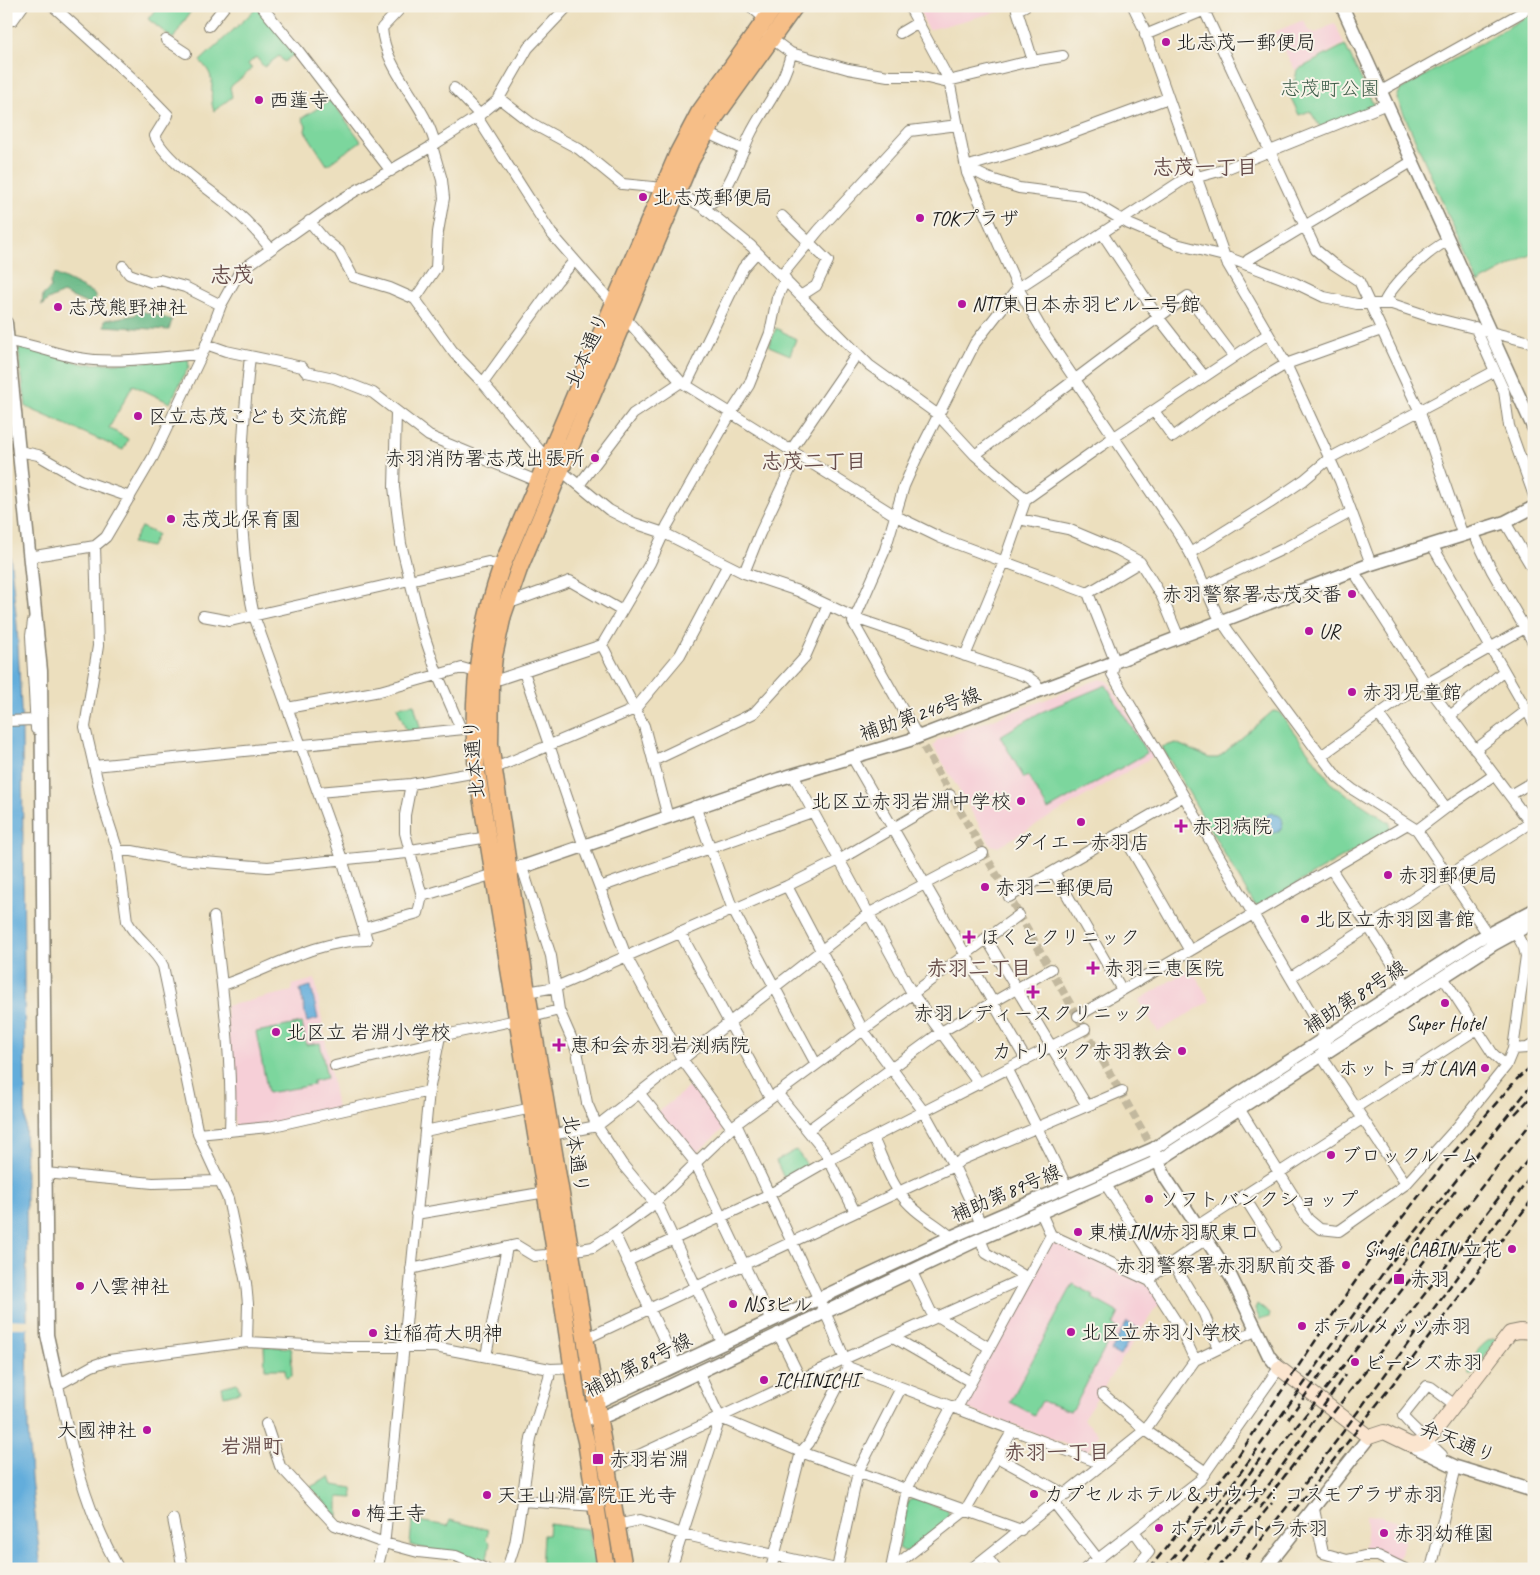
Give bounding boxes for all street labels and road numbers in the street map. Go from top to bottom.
street label: 北本通り [559,308,615,392]
street label: 補助第246号線 [856,682,984,746]
street label: 北本通り [458,718,490,800]
street label: 補助第89号線 [1299,954,1411,1040]
street label: 北本通り [557,1113,595,1195]
street label: 補助第89号線 [947,1158,1065,1228]
street label: 補助第89号線 [580,1327,696,1403]
street label: 弁天通り [1416,1415,1500,1469]

